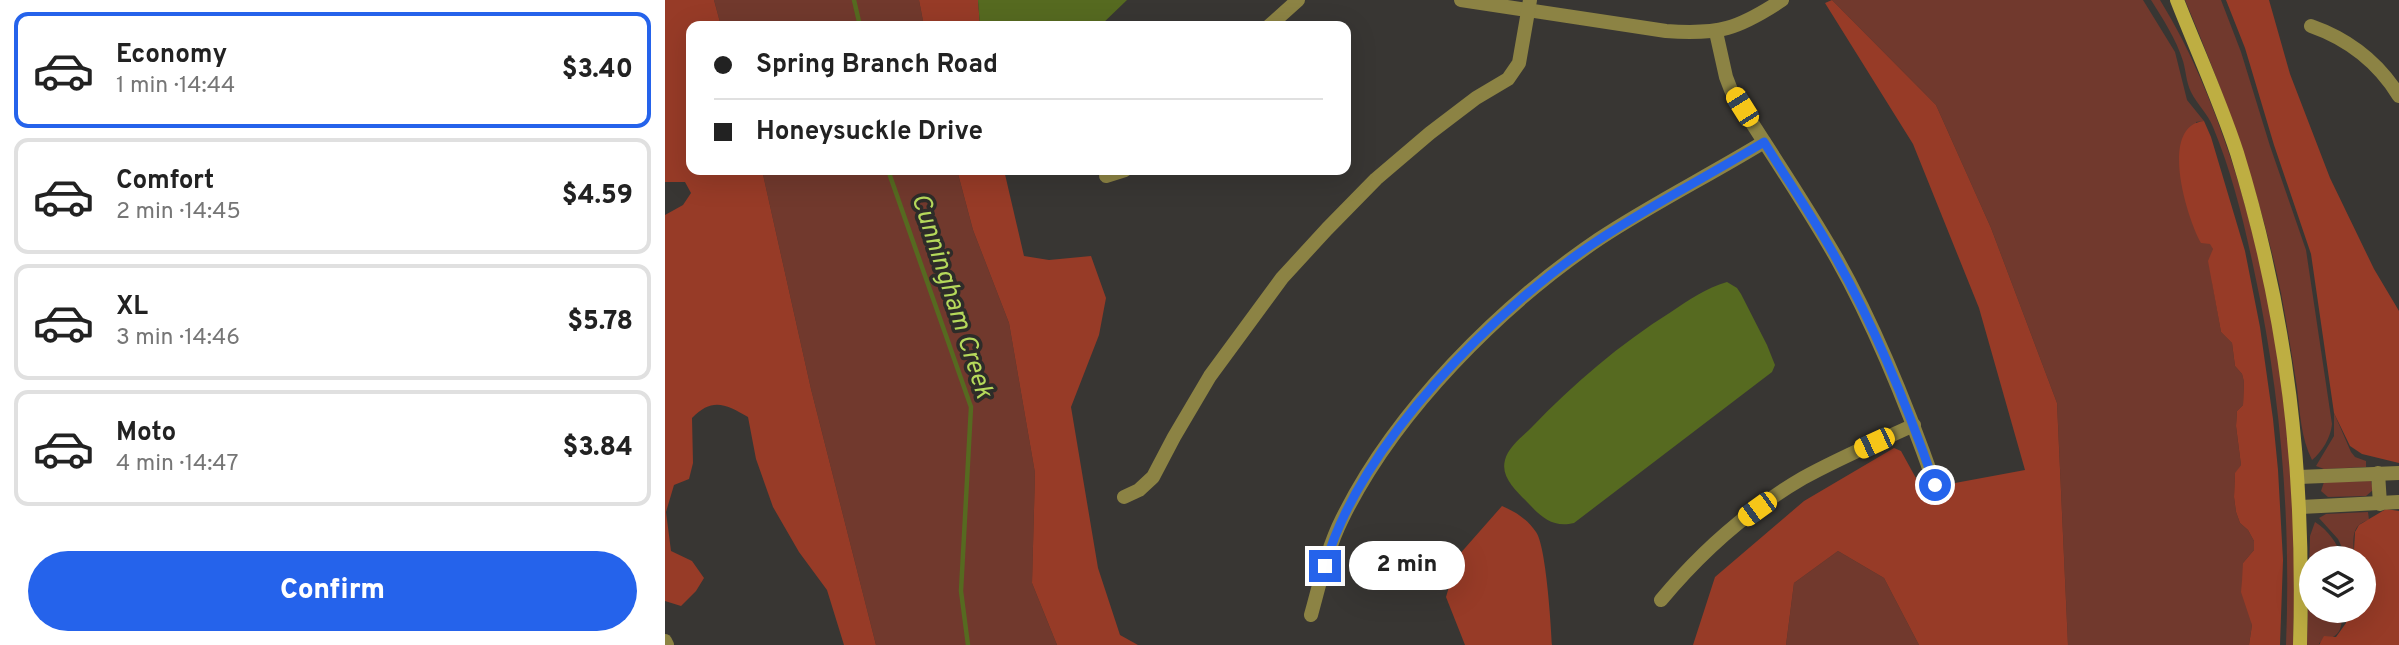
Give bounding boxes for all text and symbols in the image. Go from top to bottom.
icon: car [32,39,95,102]
text: Economy [116,39,227,72]
text: Spring Branch Road [756,49,998,82]
text: $3.40 [562,54,633,87]
text: 1 min · 14:44 [116,72,235,101]
car [1722,84,1763,130]
text: Honeysuckle Drive [756,116,983,149]
icon: car [32,165,95,228]
text: Comfort [116,165,214,198]
text: $4.59 [562,180,633,213]
water label: Cunningham Creek [902,189,1000,404]
text: 2 min · 14:45 [116,198,241,227]
icon: car [32,291,95,354]
text: XL [116,291,148,324]
text: $5.78 [567,306,633,339]
text: 3 min · 14:46 [116,324,240,353]
icon: car [32,417,95,480]
text: Moto [116,417,176,450]
car [1851,425,1898,461]
text: $3.84 [562,432,633,465]
text: 4 min · 14:47 [116,450,238,479]
route start [1919,469,1951,501]
car [1734,488,1781,530]
callout: 2 min [1349,542,1465,590]
map controls [2299,546,2376,623]
button: layers [2299,546,2376,623]
route end [1309,550,1341,582]
button: Confirm [28,551,637,631]
text: 2 min [1377,551,1437,580]

